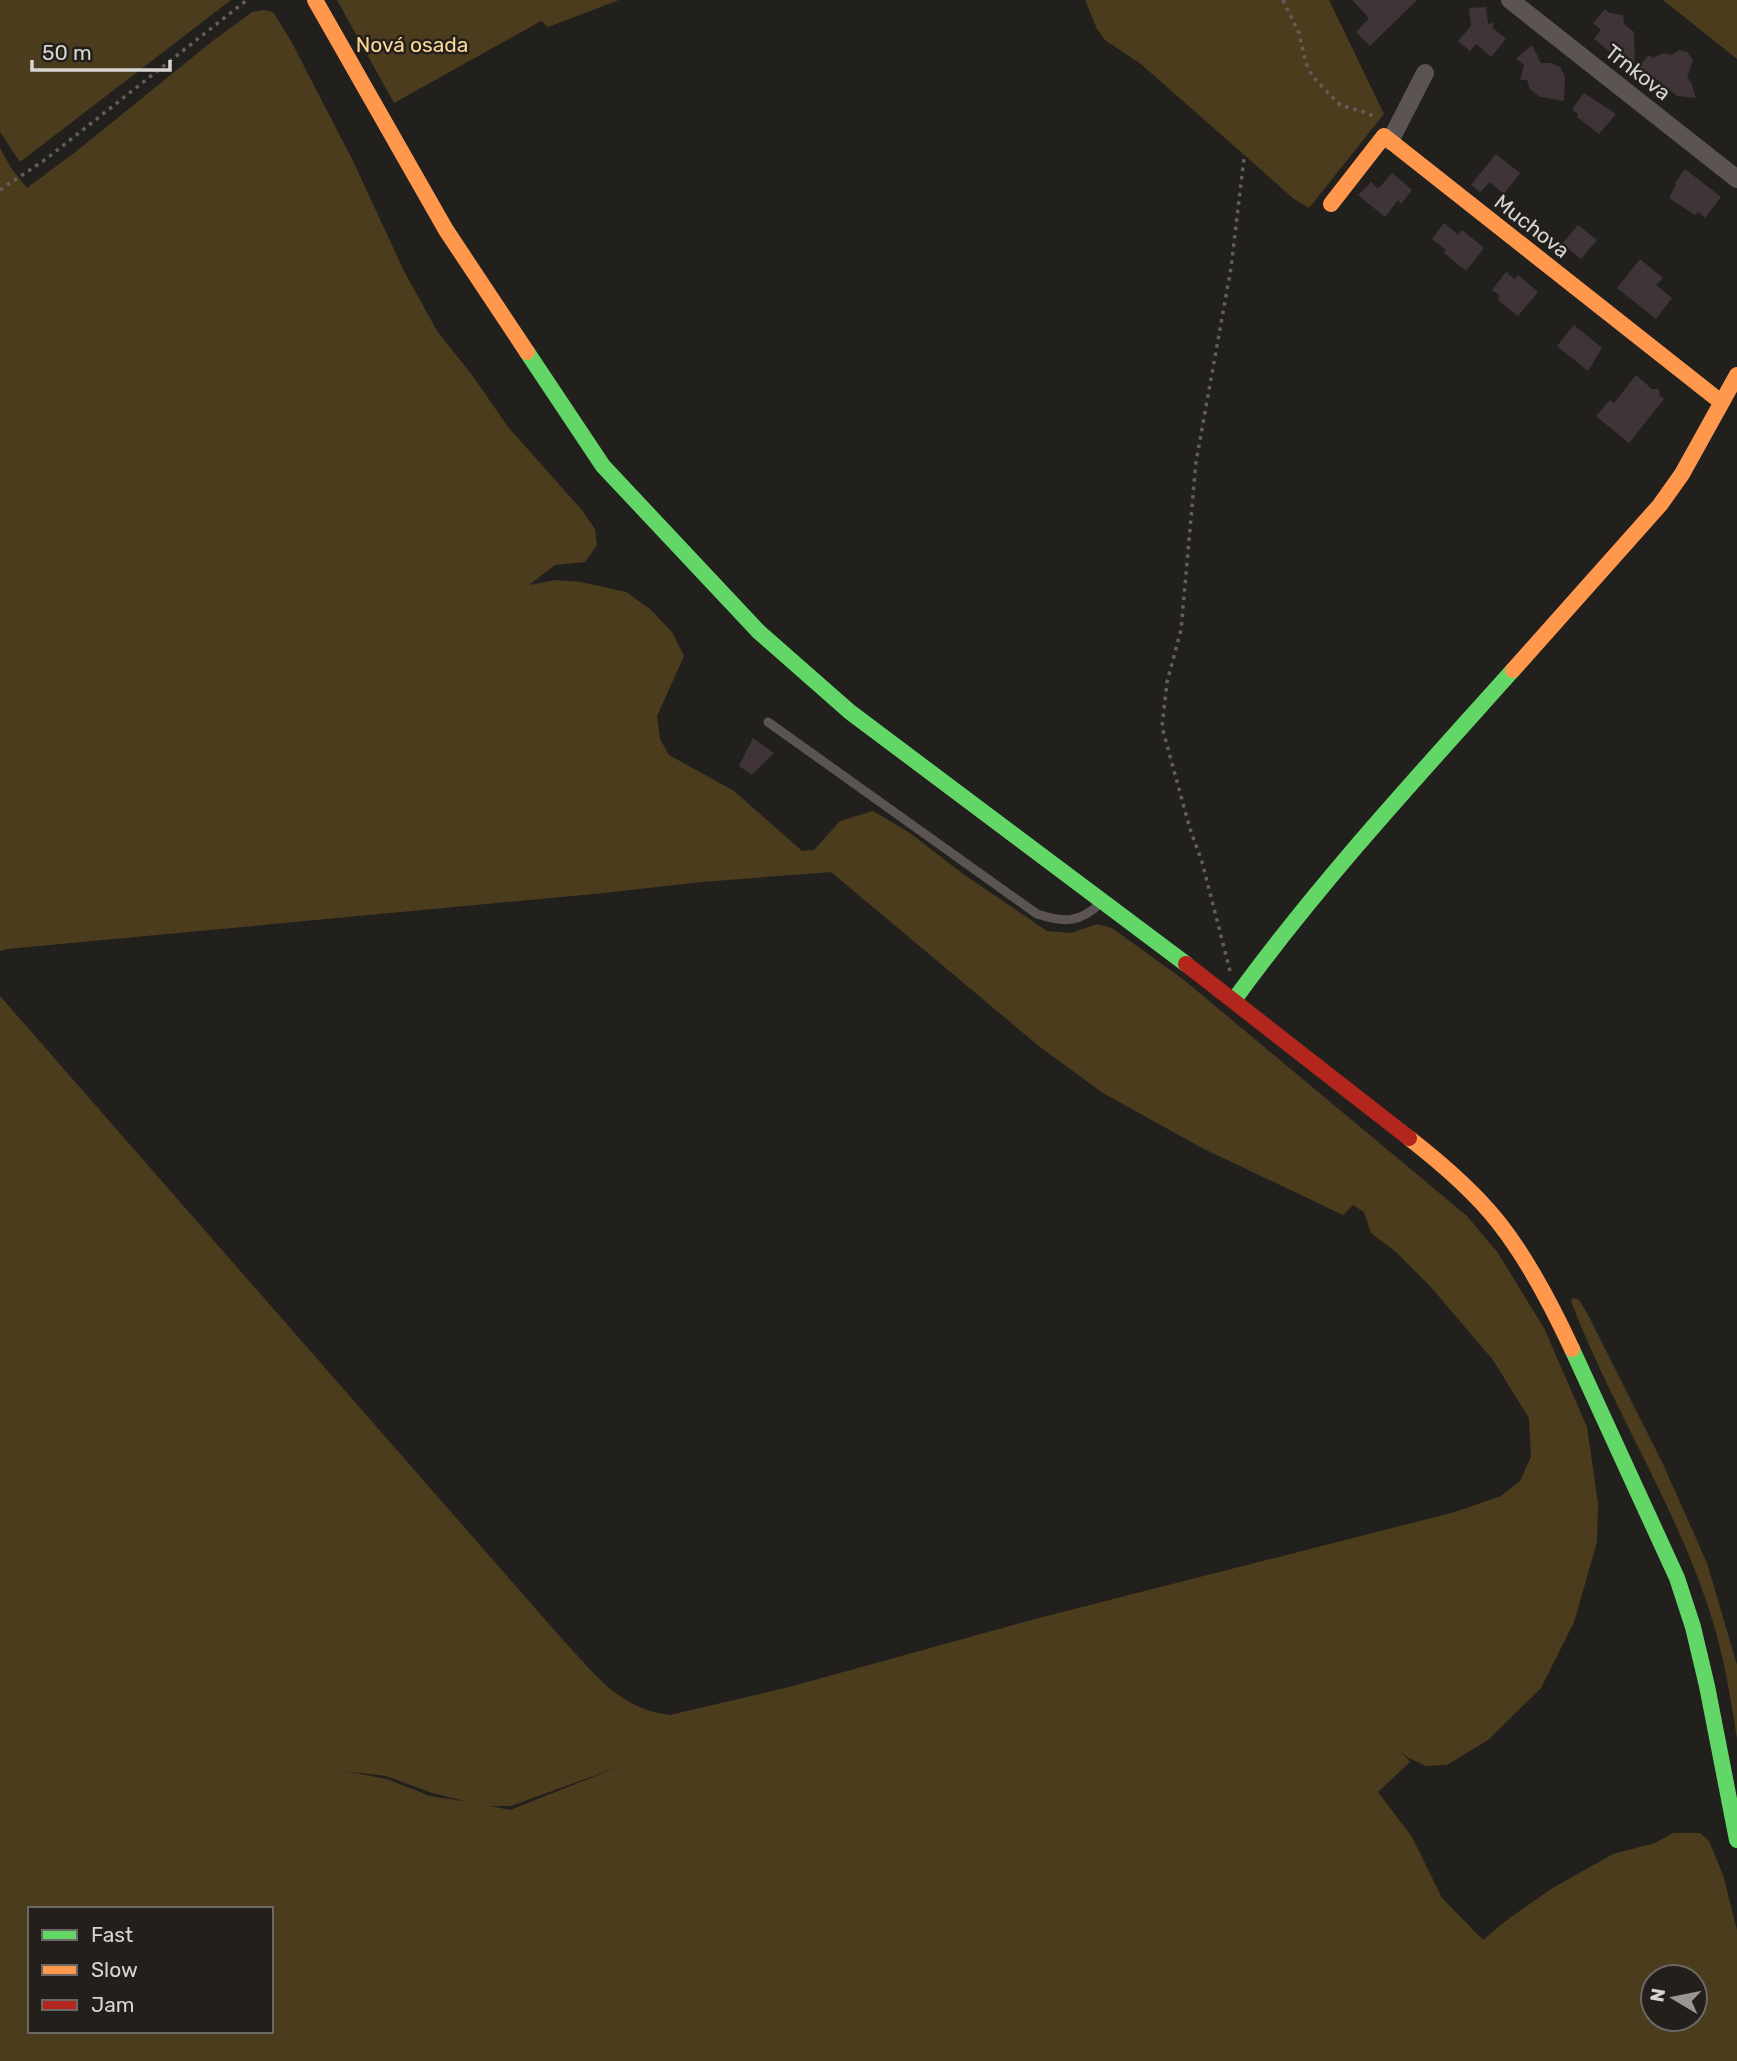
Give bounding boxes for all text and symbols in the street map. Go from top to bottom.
scale bar [32,28,170,72]
park label: Nová osada [356,32,468,57]
street label: Trnkova [1600,39,1676,105]
text: 50 m [42,40,92,65]
street label: Muchova [1490,189,1574,263]
legend [28,1907,273,2033]
text: Fast [91,1922,133,1947]
text: Slow [91,1957,138,1982]
north arrow [1639,1963,1709,2033]
text: N [1645,1986,1670,2004]
text: Jam [91,1992,135,2017]

